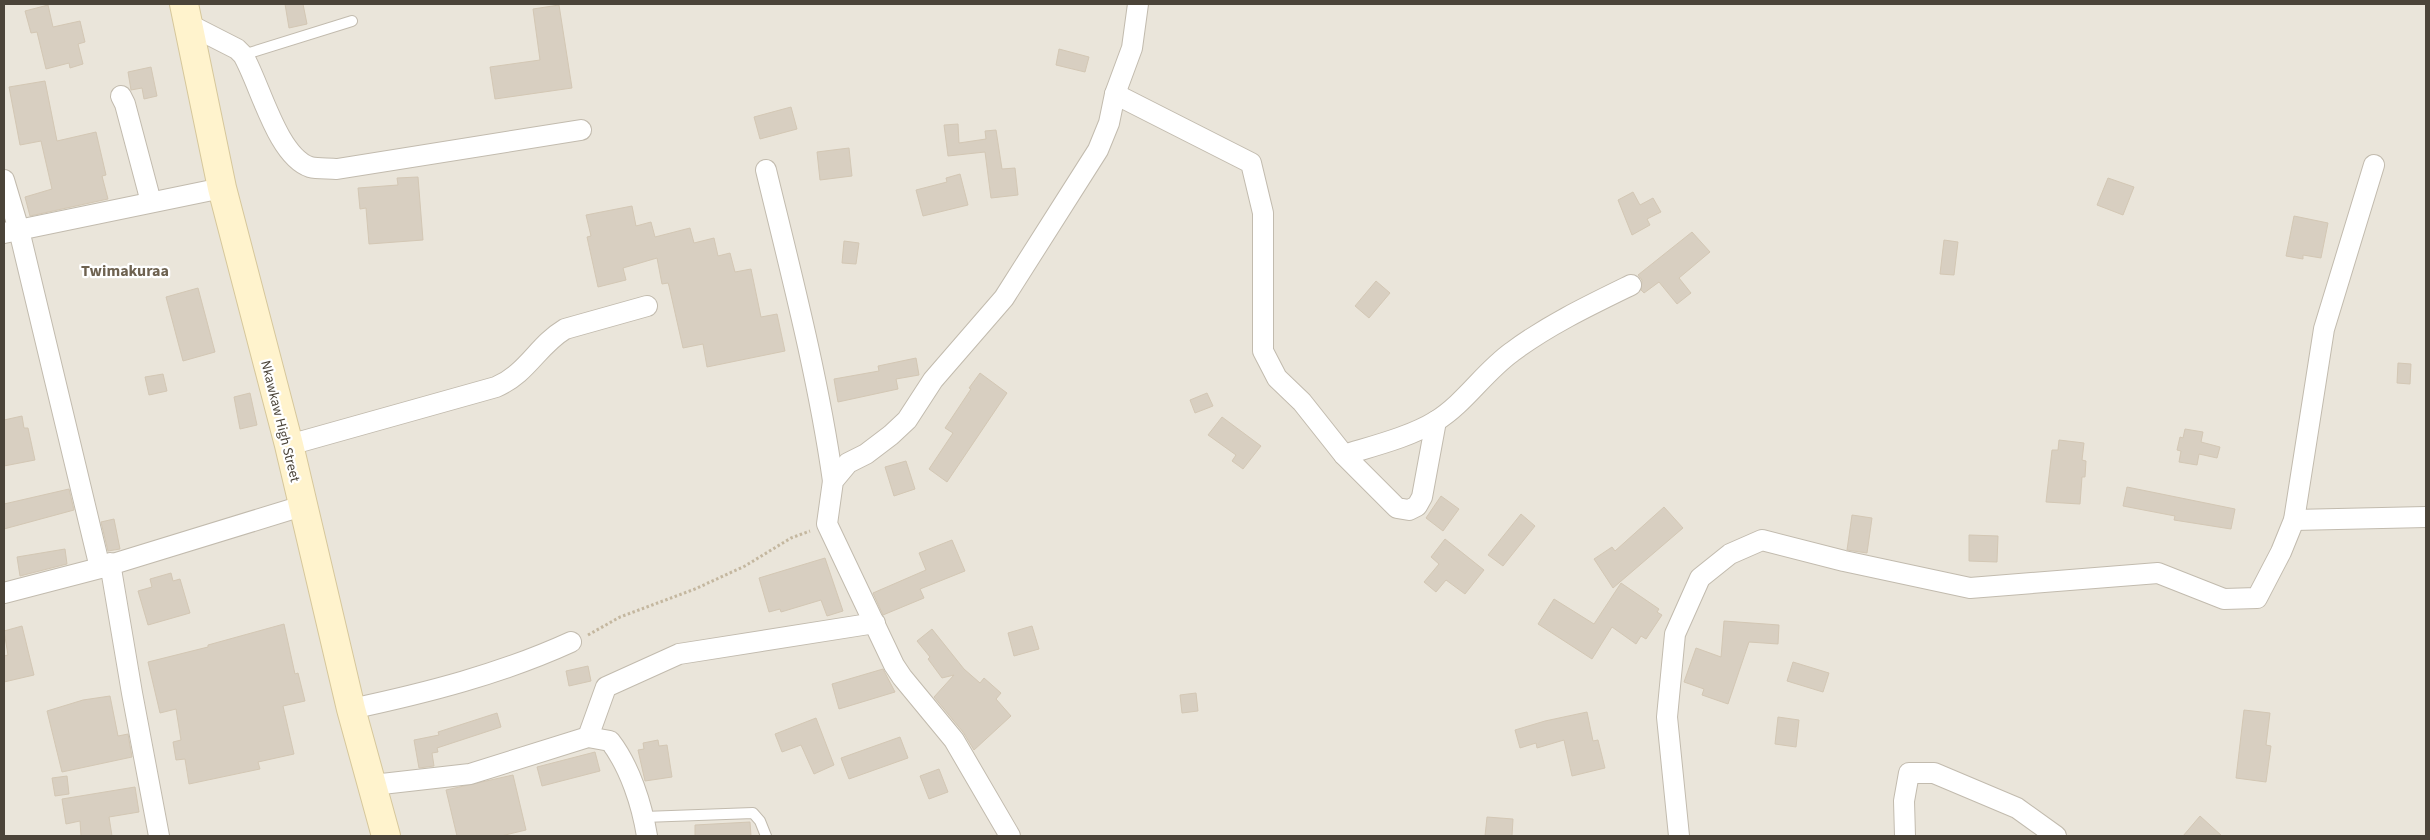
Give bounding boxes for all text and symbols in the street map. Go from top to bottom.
district label: Twimakuraa [81,260,169,282]
street label: Nkawkaw High Street [255,358,305,484]

